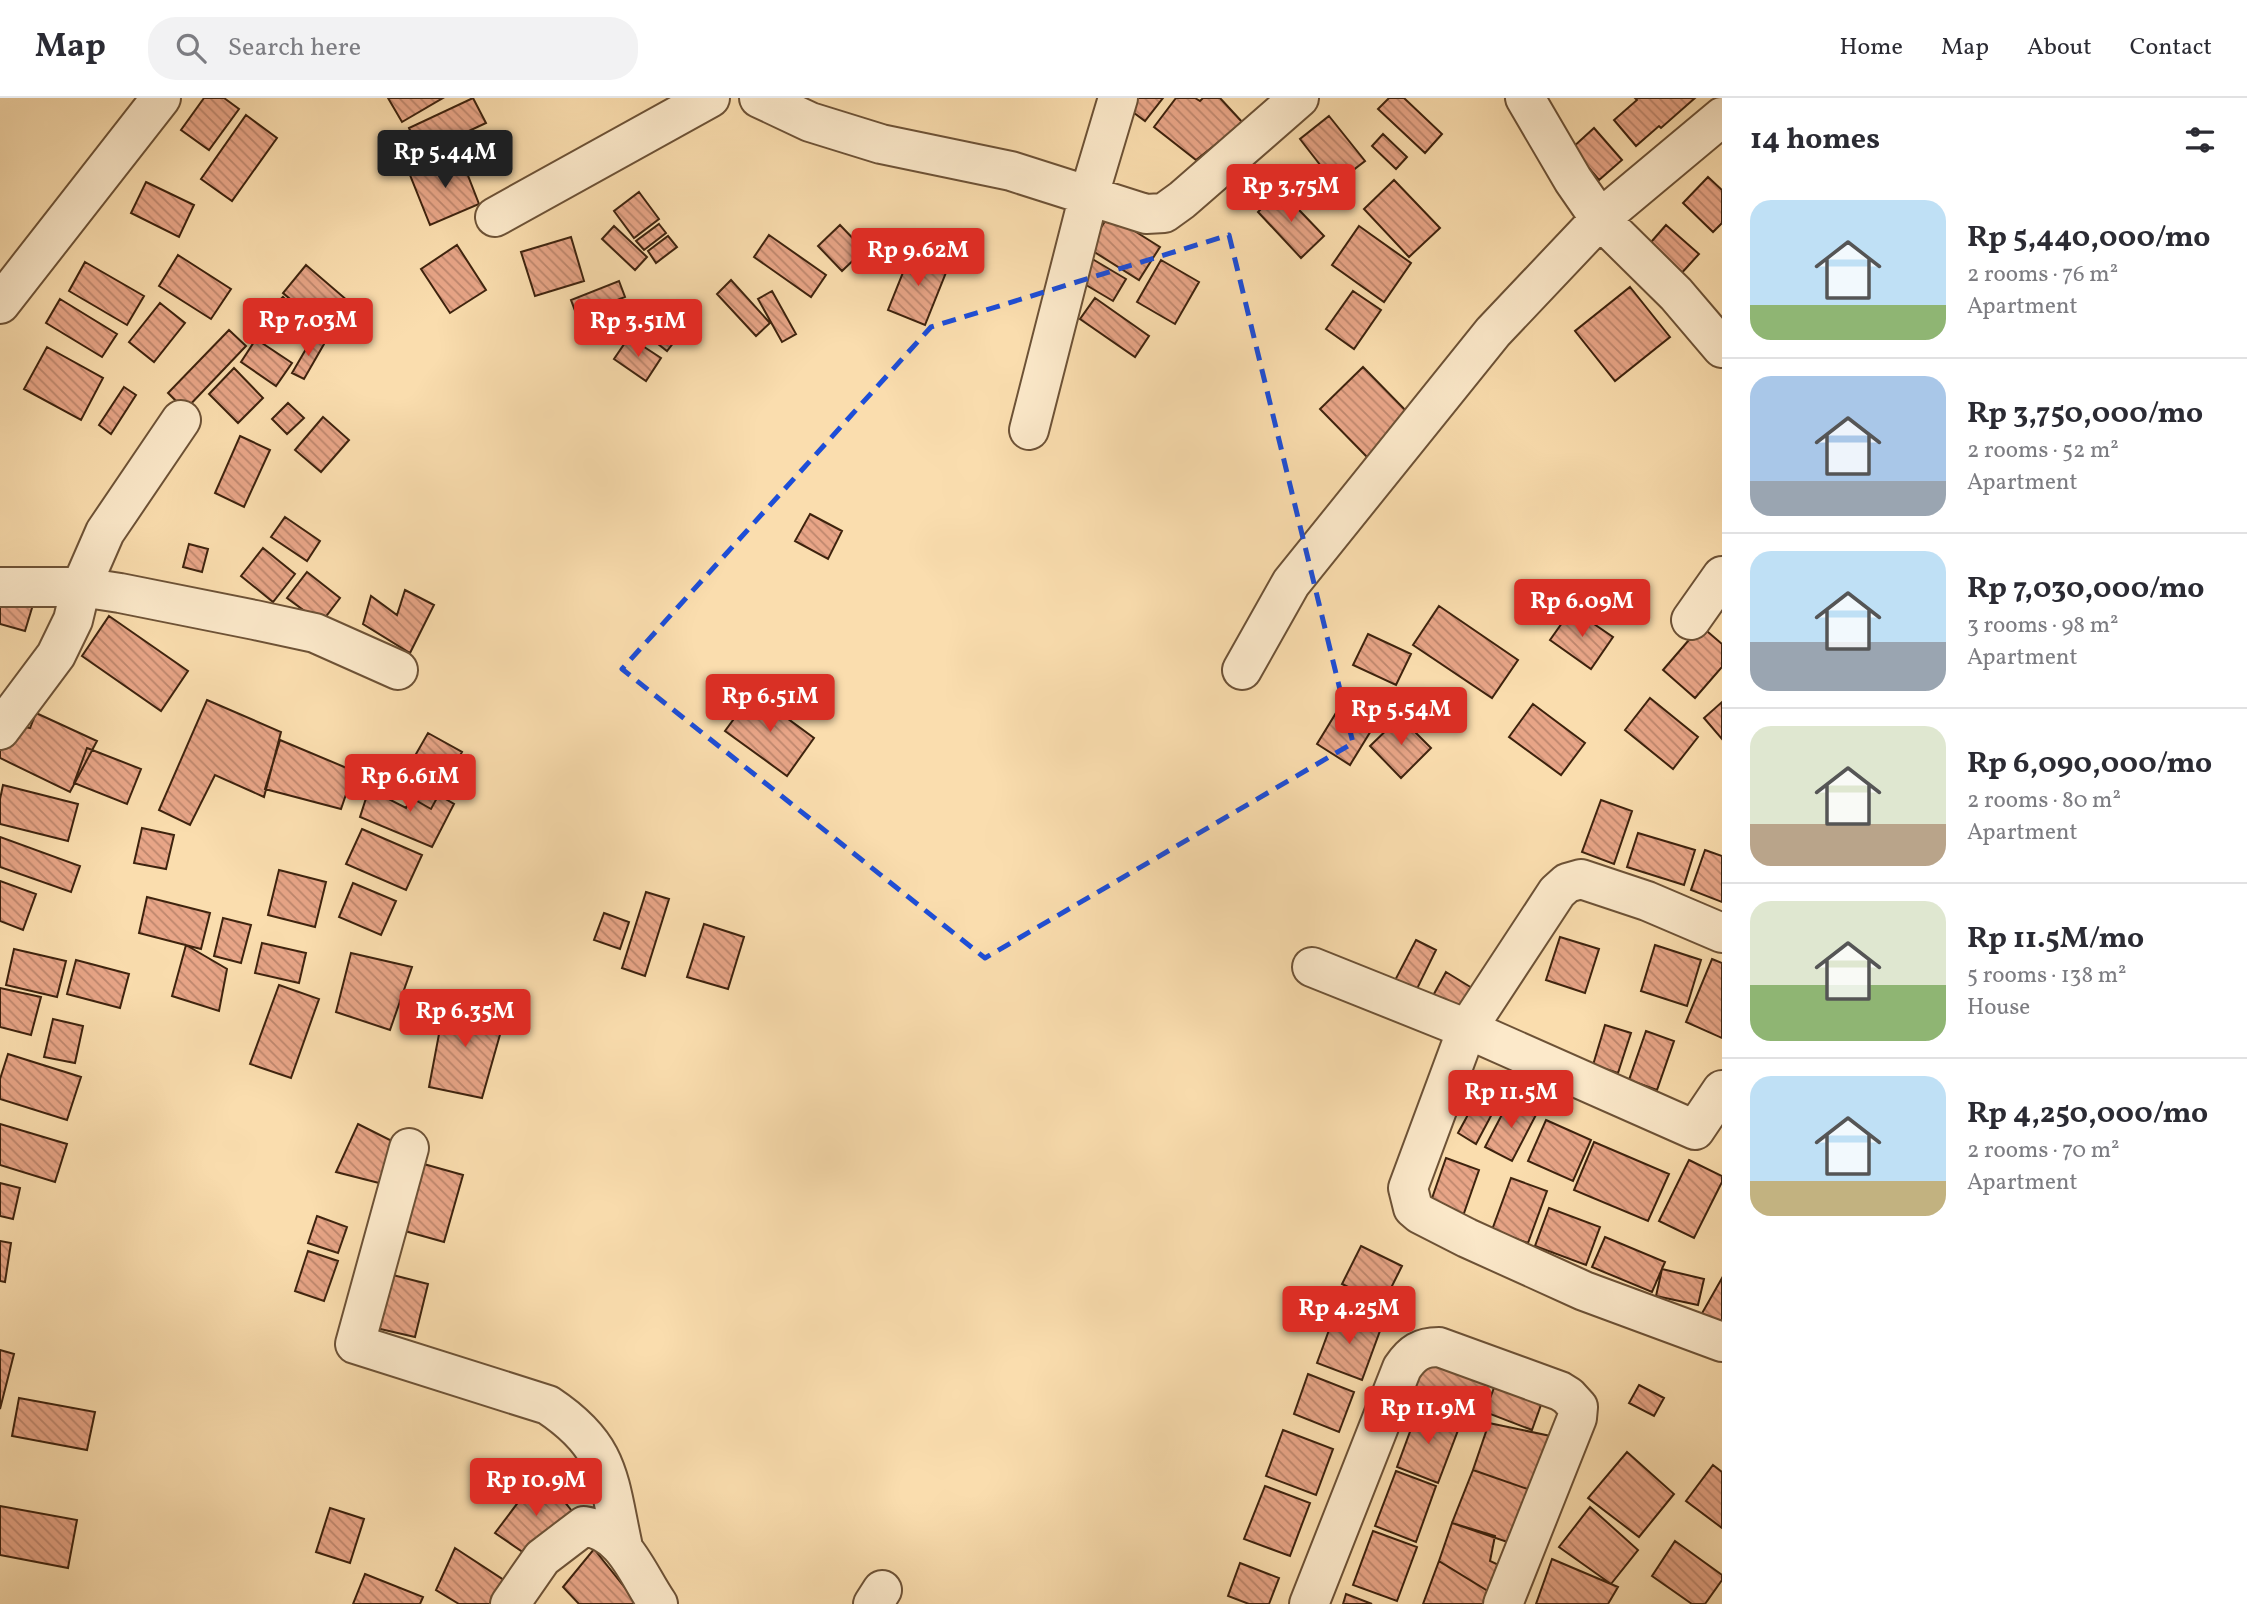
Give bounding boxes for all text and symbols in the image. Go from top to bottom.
search box [148,17,638,80]
text: Map [35,25,106,71]
icon: search [172,29,210,67]
text: Search here [228,30,361,66]
text: Home [1839,31,1903,65]
text: Map [1941,31,1989,65]
text: About [2027,31,2092,65]
text: Contact [2130,31,2212,65]
text: 14 homes [1750,119,1880,161]
icon: filters [2181,121,2219,159]
pin: Rp 5.44M [373,130,517,190]
text: Rp 5.44M [394,137,496,169]
pin: Rp 3.75M [1219,164,1363,224]
text: Rp 3.75M [1242,171,1340,203]
text: Rp 5,440,000/mo [1967,217,2210,259]
pin: Rp 9.62M [846,228,990,288]
icon: home [1806,228,1890,312]
text: Rp 9.62M [867,235,969,267]
text: 2 rooms · 76 m² [1967,259,2118,291]
text: Apartment [1967,291,2078,323]
pin: Rp 7.03M [236,299,380,358]
pin: Rp 3.51M [566,300,710,359]
text: Rp 7.03M [259,305,357,337]
text: Rp 3.51M [590,306,686,338]
text: Rp 3,750,000/mo [1967,393,2203,435]
icon: home [1806,404,1890,488]
text: 2 rooms · 52 m² [1967,435,2119,467]
text: Apartment [1967,467,2078,499]
text: Rp 7,030,000/mo [1967,568,2205,610]
icon: home [1806,579,1890,663]
pin: Rp 6.09M [1510,580,1654,639]
text: Rp 6.09M [1530,586,1634,618]
text: 3 rooms · 98 m² [1967,610,2119,642]
text: Apartment [1967,642,2078,674]
pin: Rp 6.51M [698,674,842,734]
text: Rp 6.51M [722,681,818,713]
pin: Rp 5.54M [1329,688,1473,747]
text: Rp 5.54M [1351,694,1451,726]
text: Rp 6,090,000/mo [1967,743,2212,785]
pin: Rp 6.61M [338,754,482,814]
icon: home [1806,754,1890,838]
text: Rp 6.61M [361,761,459,793]
text: 2 rooms · 80 m² [1967,785,2121,817]
text: Apartment [1967,817,2078,849]
text: Rp 11.5M/mo [1967,918,2144,960]
icon: home [1806,929,1890,1013]
text: 5 rooms · 138 m² [1967,960,2127,992]
pin: Rp 6.35M [393,990,537,1049]
text: House [1967,992,2030,1024]
text: Rp 6.35M [416,996,515,1028]
pin: Rp 11.5M [1439,1070,1583,1130]
text: Rp 11.5M [1464,1077,1558,1109]
text: Rp 4,250,000/mo [1967,1093,2208,1135]
icon: home [1806,1104,1890,1188]
text: 2 rooms · 70 m² [1967,1135,2120,1167]
text: Apartment [1967,1167,2078,1199]
pin: Rp 4.25M [1277,1286,1421,1346]
text: Rp 4.25M [1299,1293,1399,1325]
pin: Rp 11.9M [1356,1386,1500,1446]
text: Rp 11.9M [1380,1393,1476,1425]
pin: Rp 10.9M [464,1458,608,1518]
text: Rp 10.9M [486,1465,586,1497]

